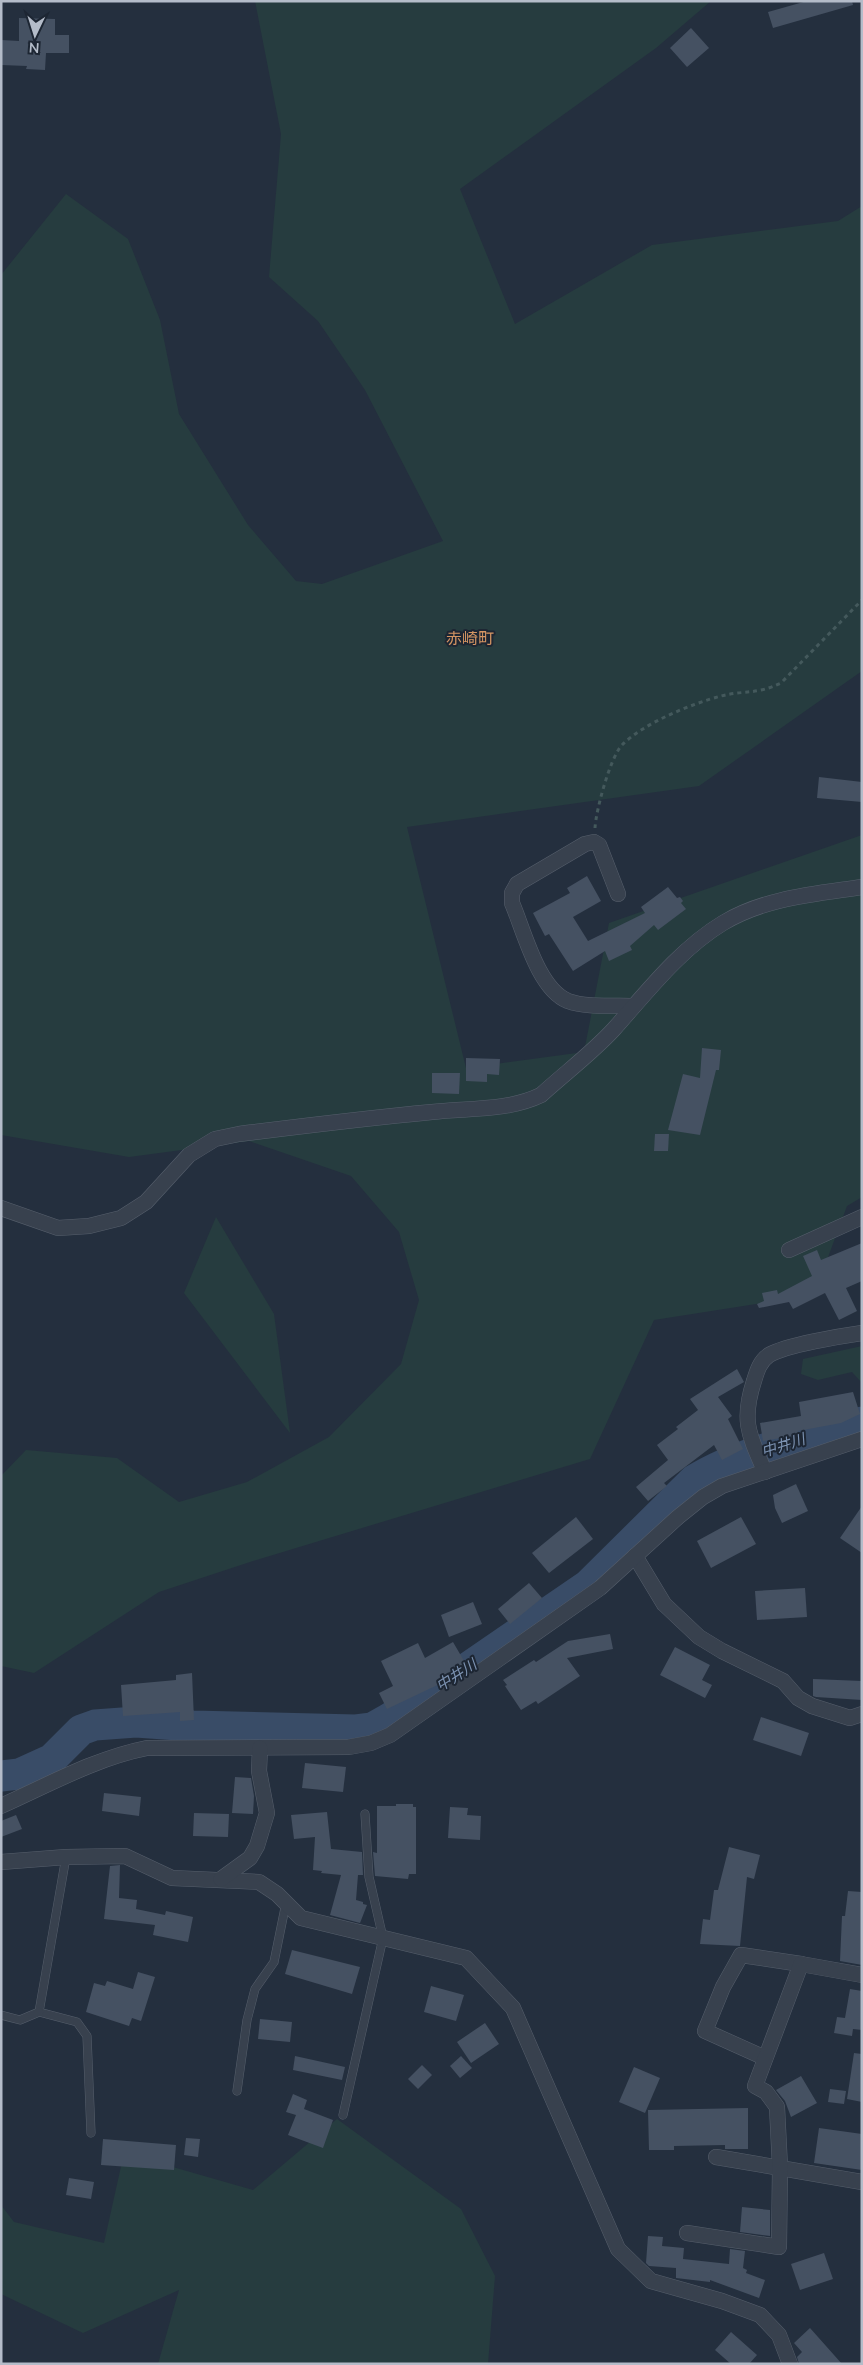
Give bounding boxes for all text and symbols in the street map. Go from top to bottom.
north arrow [10,10,60,60]
text: N [28,39,40,57]
district label: 赤崎町 [446,628,494,648]
water label: 中井川 [759,1428,809,1461]
water label: 中井川 [432,1654,482,1695]

